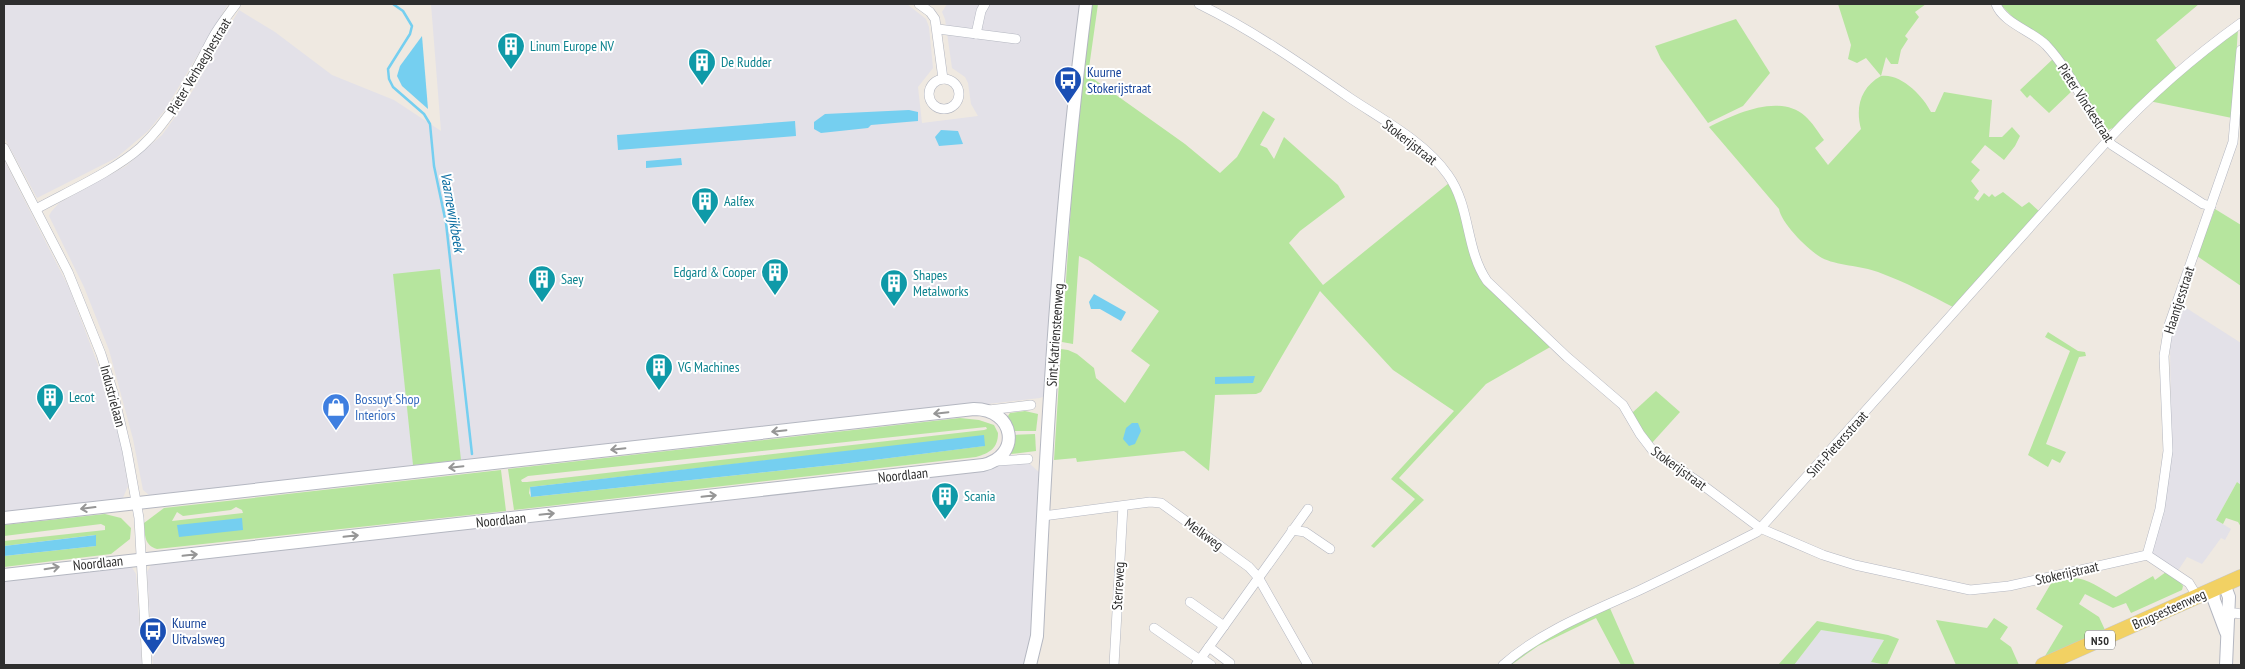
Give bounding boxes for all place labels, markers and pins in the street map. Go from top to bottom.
building icon: Linum Europe NV [496,31,526,70]
place label: Linum Europe NV [530,37,614,55]
building icon: De Rudder [687,47,717,86]
place label: De Rudder [721,53,772,71]
place label: Kuurne Stokerijstraat [1087,63,1151,97]
bus stop icon: Kuurne Stokerijstraat [1053,65,1083,104]
building icon: Aalfex [690,186,720,225]
place label: Aalfex [724,192,754,210]
building icon: Edgard & Cooper [760,257,790,296]
place label: Edgard & Cooper [673,263,756,281]
building icon: Saey [527,264,557,303]
place label: Shapes Metalworks [913,266,969,300]
building icon: Shapes Metalworks [879,268,909,307]
place label: Saey [561,270,584,288]
building icon: VG Machines [644,352,674,391]
place label: VG Machines [677,358,740,376]
building icon: Lecot [35,382,65,421]
place label: Lecot [69,388,95,406]
place label: Bossuyt Shop Interiors [355,390,420,424]
shop icon: Bossuyt Shop Interiors [321,392,351,431]
building icon: Scania [930,481,960,520]
place label: Scania [964,487,995,505]
place label: Kuurne Uitvalsweg [172,614,225,648]
bus stop icon: Kuurne Uitvalsweg [138,616,168,655]

